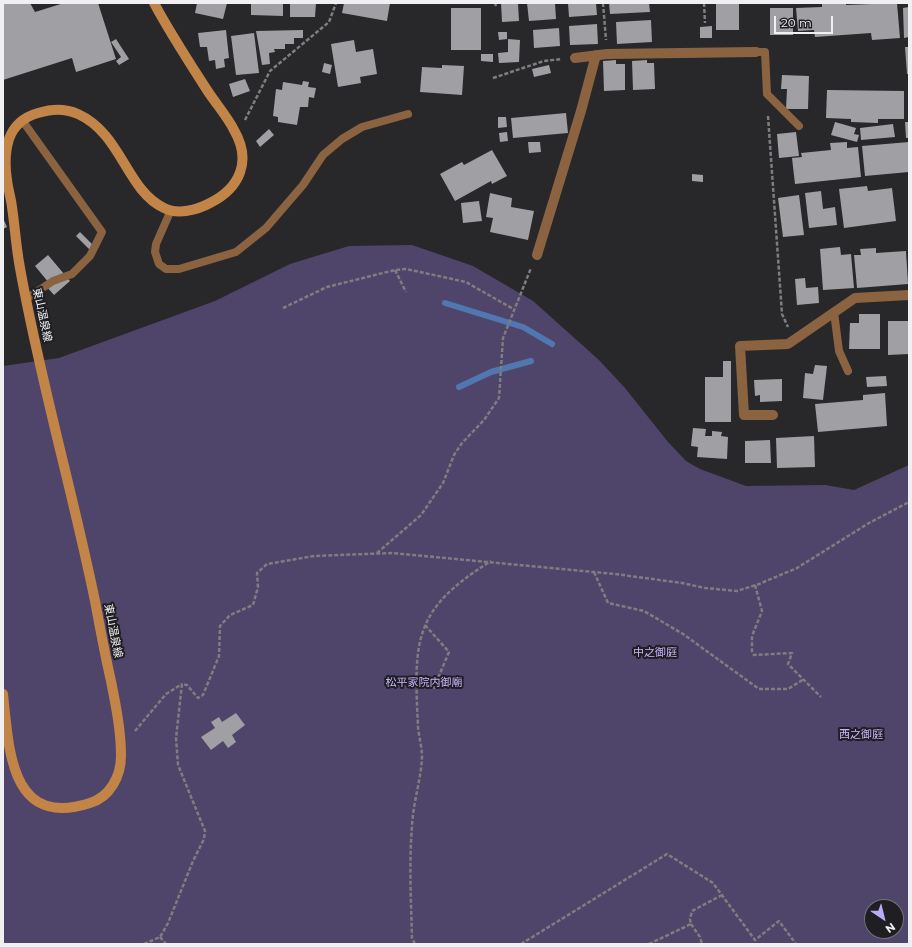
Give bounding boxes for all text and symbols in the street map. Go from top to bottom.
scale bar [776,8,835,34]
text: 20 m [781,15,812,30]
street label: 東山温泉線 [30,287,54,343]
street label: 東山温泉線 [101,603,125,659]
park label: 中之御庭 [633,646,677,660]
park label: 松平家院内御廟 [386,676,462,690]
park label: 西之御庭 [839,728,883,742]
north arrow [864,899,904,939]
text: N [883,920,898,936]

